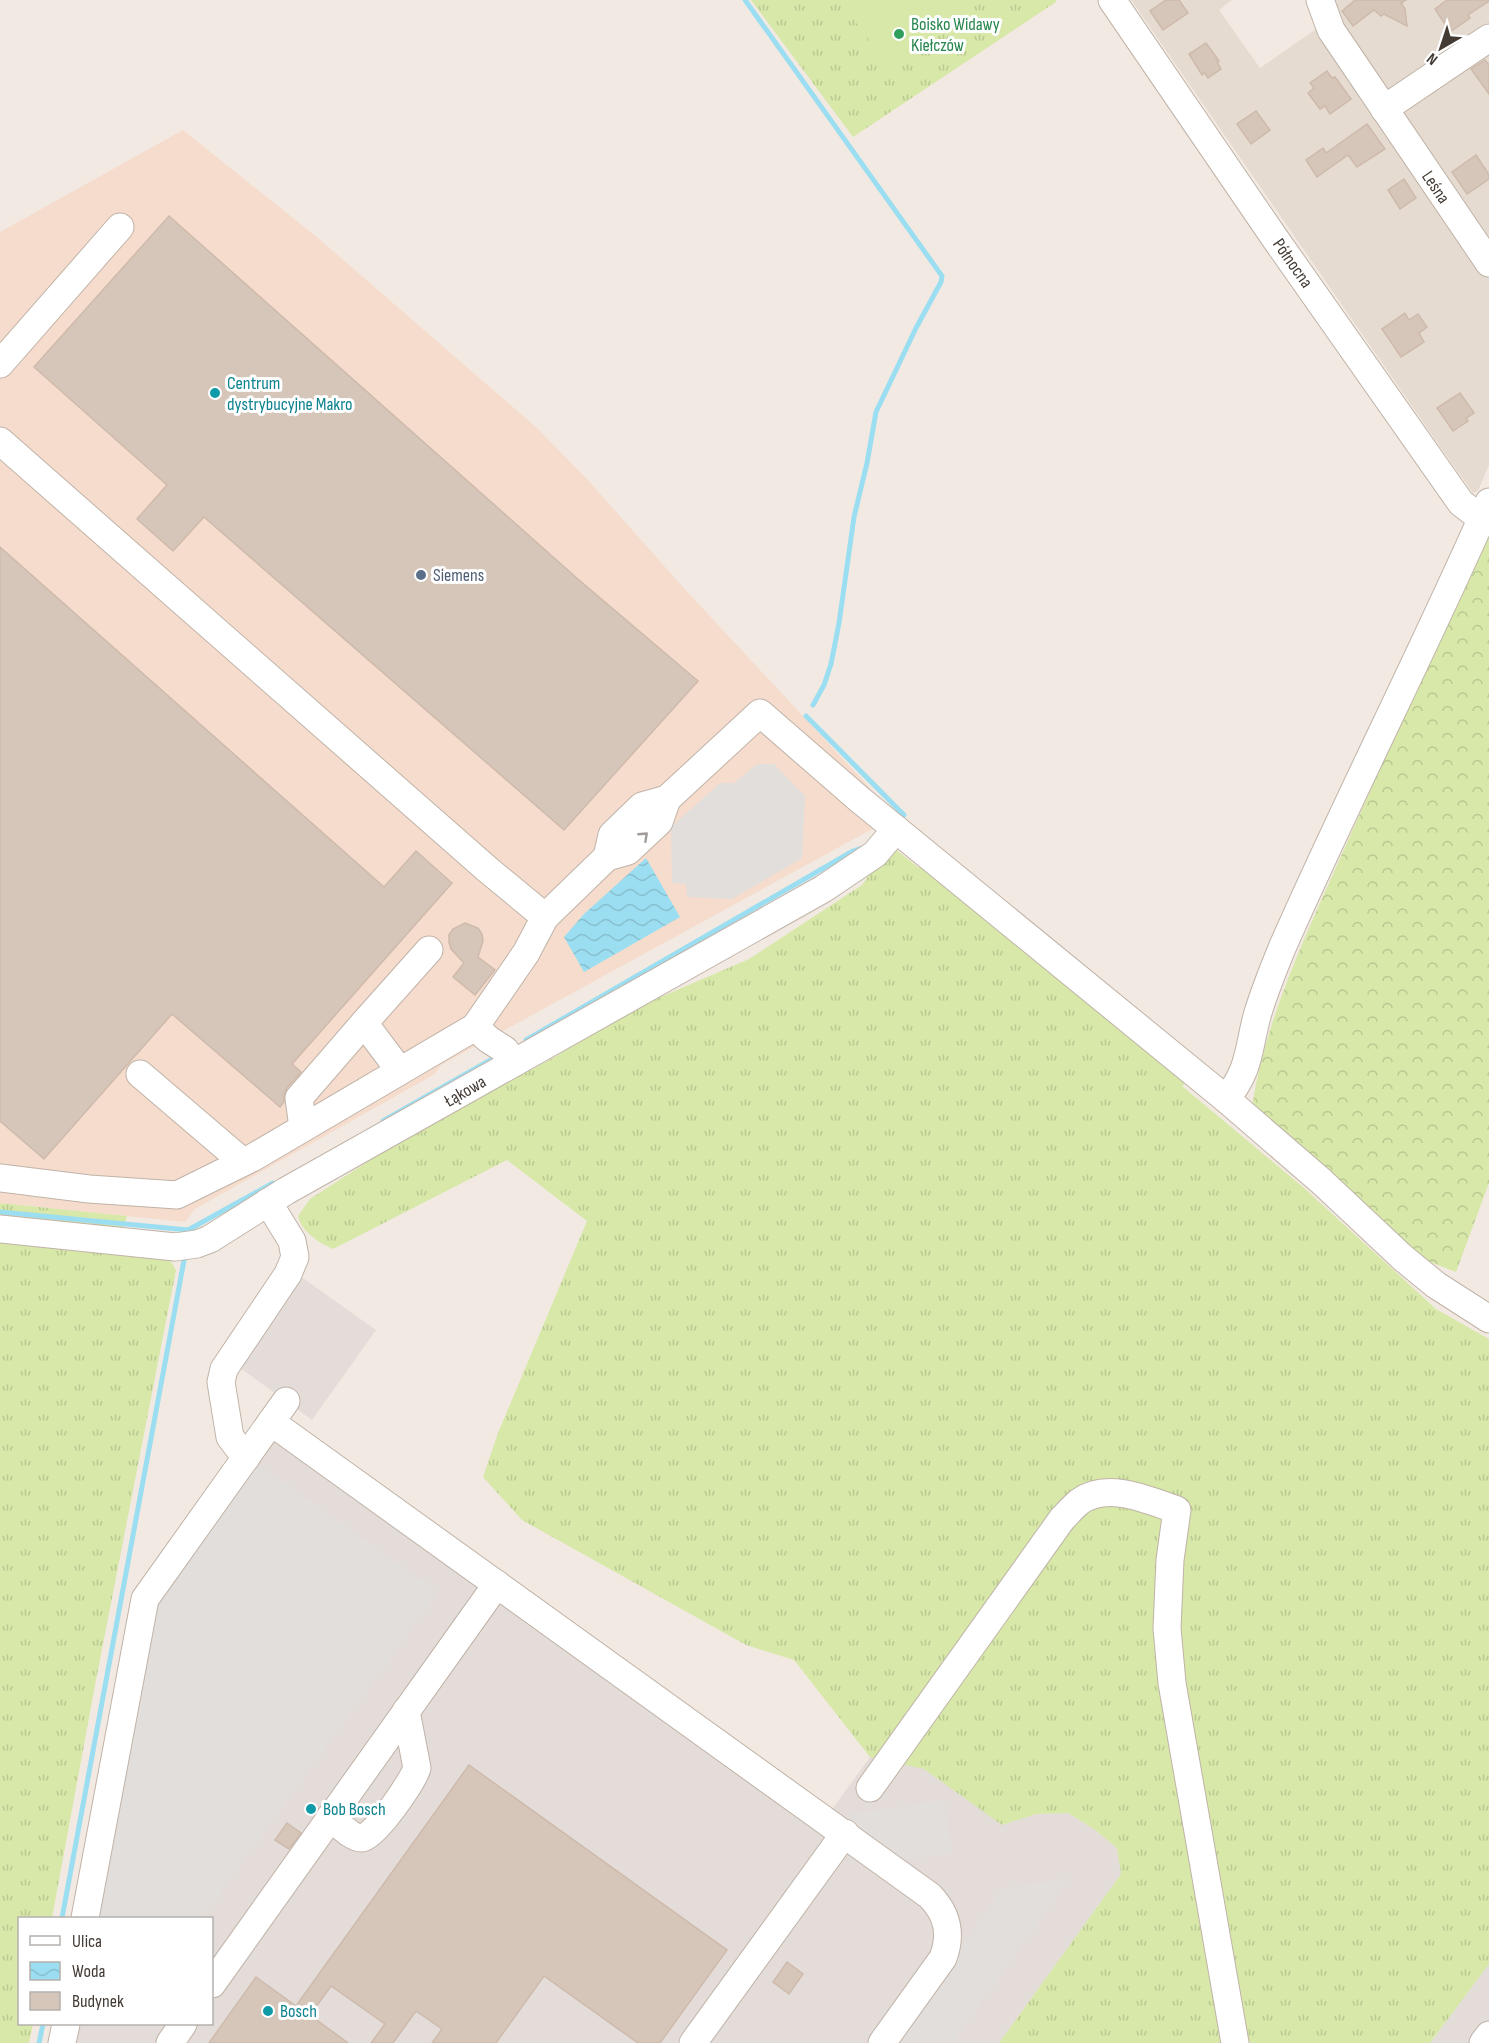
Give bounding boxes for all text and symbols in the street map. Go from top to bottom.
place label: Boisko Widawy Kiełczów [911,14,1000,56]
north arrow [1411,18,1471,78]
marker: Boisko Widawy Kiełczów [892,27,906,41]
text: N [1423,48,1442,69]
street label: Leśna [1417,167,1454,208]
street label: Północna [1268,235,1317,292]
place label: Centrum dystrybucyjne Makro [227,373,353,415]
marker: Centrum dystrybucyjne Makro [208,386,222,400]
place label: Siemens [433,565,484,586]
marker: Siemens [414,568,428,582]
one-way arrow [638,832,648,843]
street label: Łąkowa [440,1071,490,1112]
place label: Bob Bosch [323,1799,386,1820]
marker: Bob Bosch [304,1802,318,1816]
legend [18,1917,213,2025]
text: Ulica [72,1931,102,1952]
text: Woda [72,1961,105,1982]
text: Budynek [72,1991,124,2012]
place label: Bosch [280,2001,317,2022]
marker: Bosch [261,2004,275,2018]

